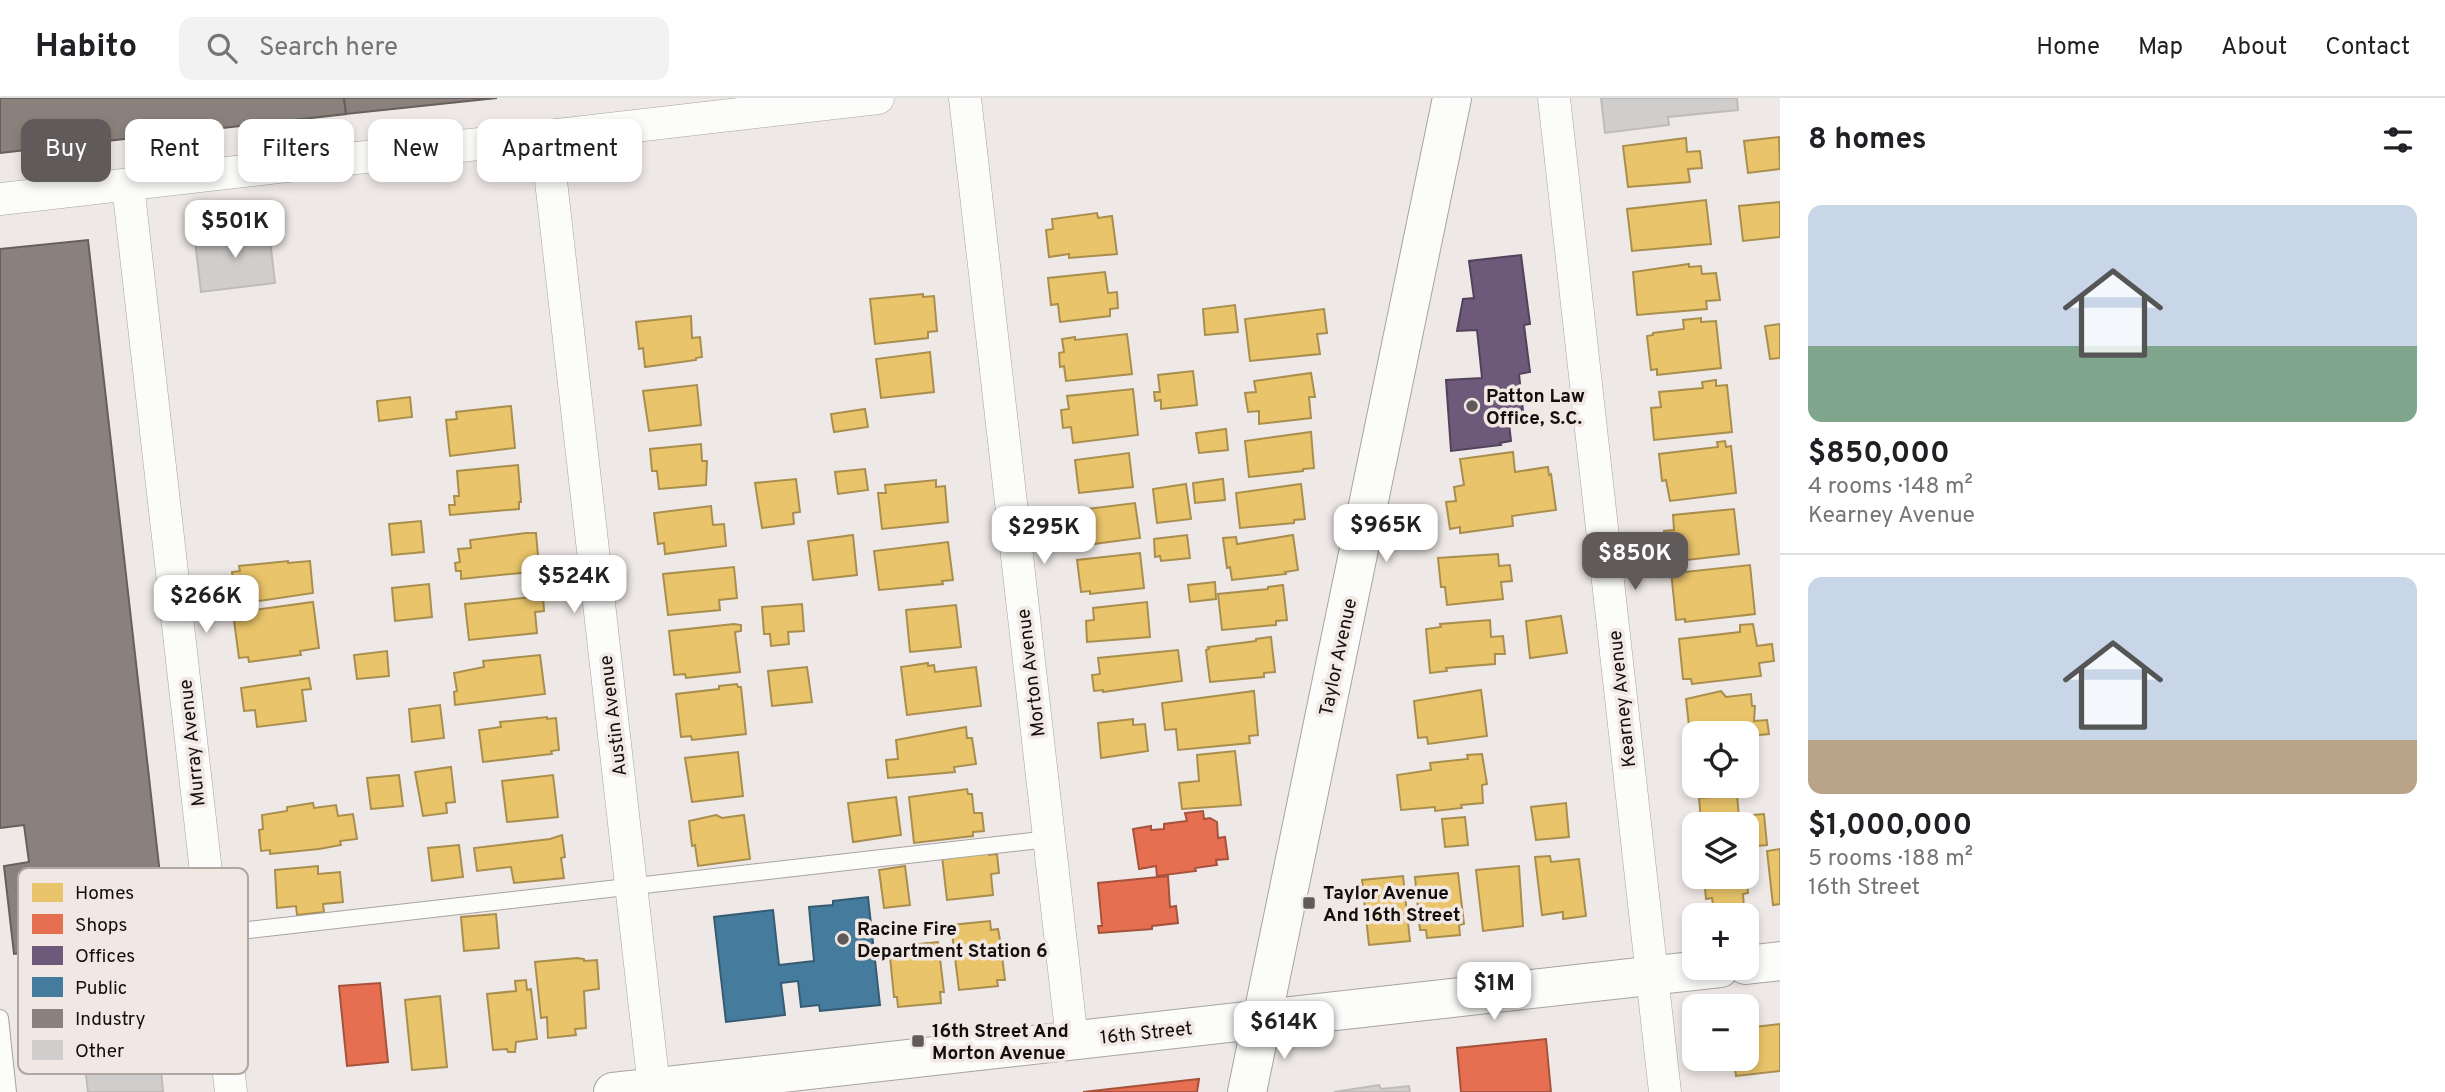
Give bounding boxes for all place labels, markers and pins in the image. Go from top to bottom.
pin: $501K [186,200,284,260]
place label: Patton Law Office, S.C. [1486,385,1585,431]
marker: Patton Law Office, S.C. [1464,398,1480,414]
pin: $965K [1337,504,1435,564]
pin: $295K [995,506,1093,566]
pin: $850K [1586,532,1684,592]
pin: $524K [525,556,623,615]
pin: $266K [157,575,255,635]
place label: Taylor Avenue And 16th Street [1323,882,1460,928]
marker: Taylor Avenue And 16th Street [1301,895,1317,911]
place label: Racine Fire Department Station 6 [857,918,1048,964]
marker: Racine Fire Department Station 6 [835,931,851,947]
pin: $1M [1460,962,1528,1022]
pin: $614K [1235,1002,1333,1061]
place label: 16th Street And Morton Avenue [932,1020,1069,1066]
marker: 16th Street And Morton Avenue [910,1033,926,1049]

